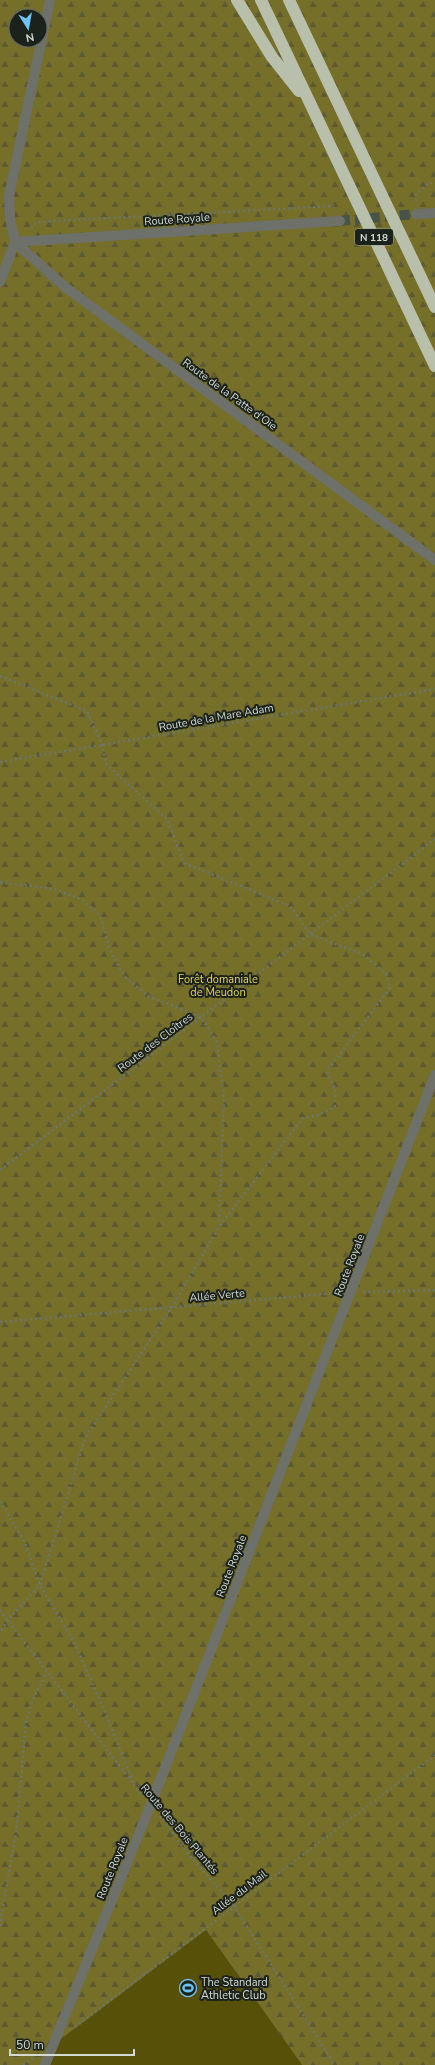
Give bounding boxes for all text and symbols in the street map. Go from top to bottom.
north arrow [8,8,48,48]
text: N [24,29,35,45]
street label: Route Royale [144,210,210,229]
road number: N 118 [355,229,393,245]
street label: Route de la Patte d'Oie [179,355,280,434]
street label: Route de la Mare Adam [157,700,275,735]
park label: Forêt domaniale de Meudon [178,972,258,1000]
street label: Route des Cloîtres [115,1009,196,1076]
street label: Route Royale [331,1232,368,1299]
street label: Allée Verte [189,1286,246,1305]
street label: Route Royale [213,1533,250,1600]
street label: Route des Bois Plantés [137,1781,222,1878]
street label: Route Royale [93,1835,132,1901]
street label: Allée du Mail [209,1866,271,1918]
place label: The Standard Athletic Club [201,1975,268,2003]
sports icon: The Standard Athletic Club [178,1978,198,1998]
scale bar [10,2031,134,2057]
text: 50 m [16,2037,44,2053]

